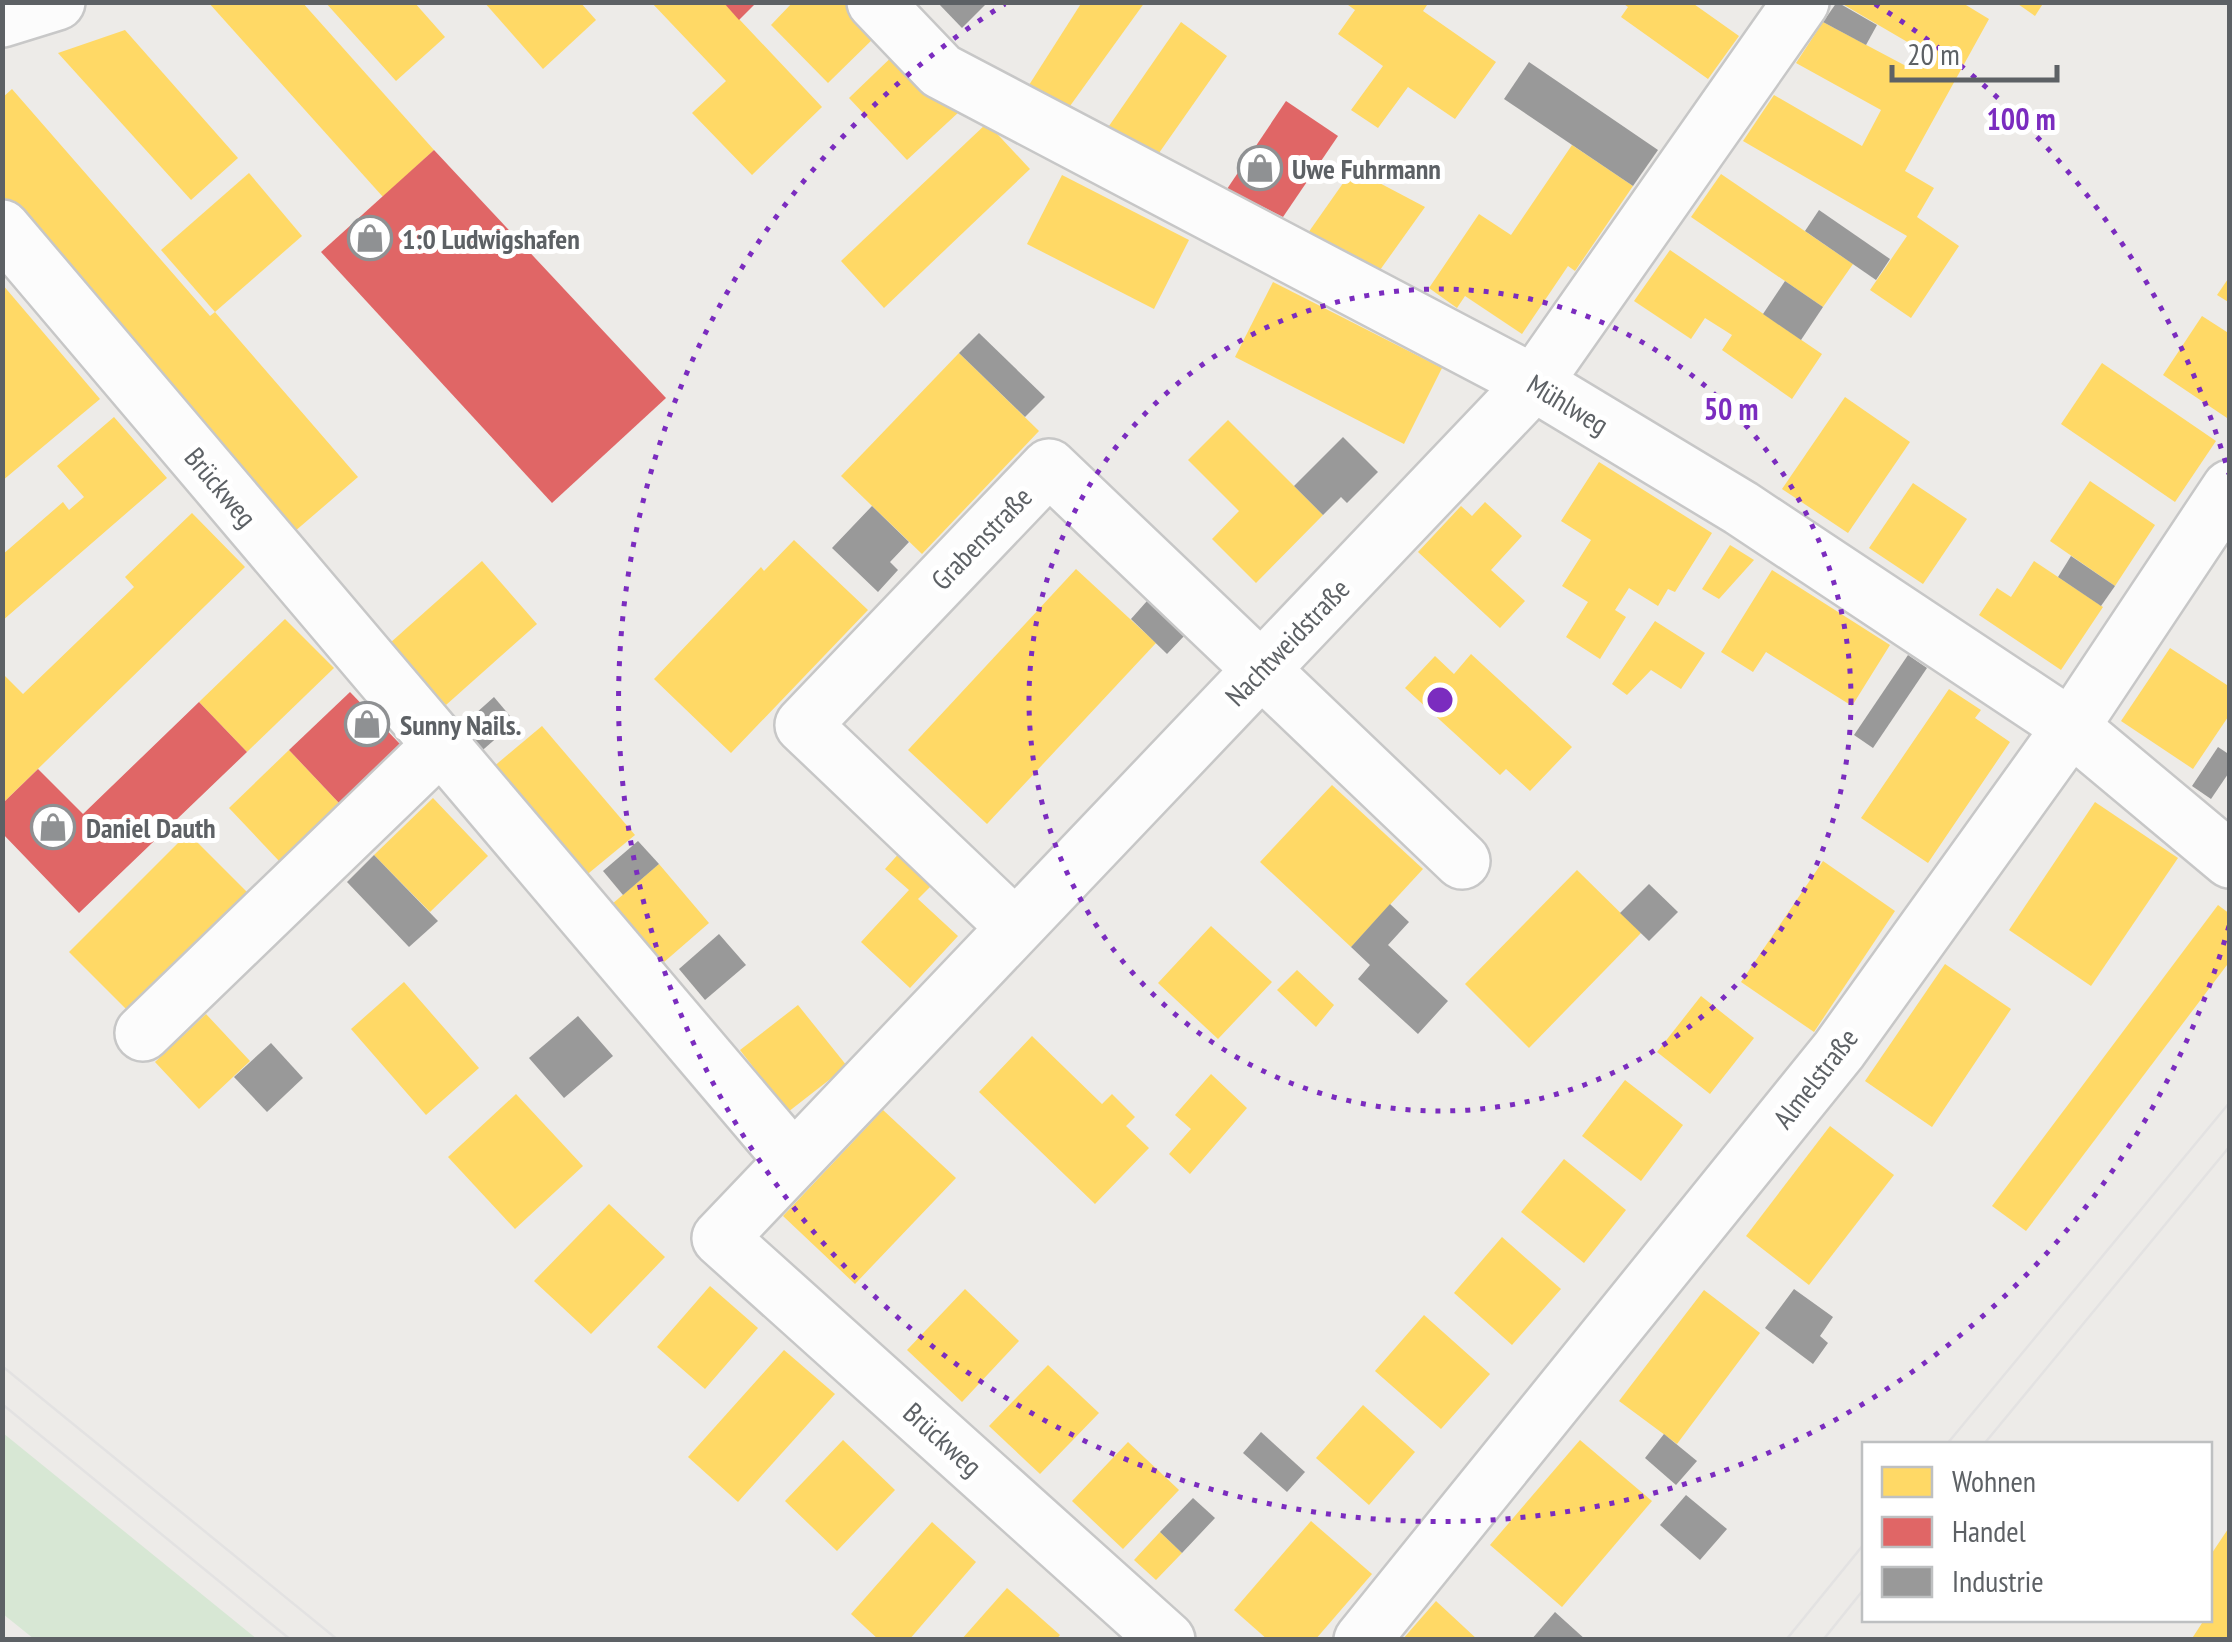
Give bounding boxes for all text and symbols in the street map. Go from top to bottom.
scale bar [1892,20,2057,82]
text: 20 m [1907,34,1960,73]
text: 100 m [1986,99,2056,138]
shop icon: Uwe Fuhrmann [1237,145,1283,191]
place label: Uwe Fuhrmann [1292,150,1441,187]
shop icon: 1:0 Ludwigshafen [347,215,393,261]
place label: 1:0 Ludwigshafen [402,220,580,257]
street label: Mühlweg [1521,365,1615,443]
text: 50 m [1704,389,1758,428]
street label: Brückweg [177,439,265,535]
street label: Grabenstraße [923,478,1039,598]
street label: Nachtweidstraße [1217,570,1357,714]
centre of rings [1422,682,1458,718]
shop icon: Sunny Nails. [344,701,390,747]
place label: Sunny Nails. [400,706,522,743]
shop icon: Daniel Dauth [30,804,76,850]
place label: Daniel Dauth [86,809,216,846]
street label: Almelstraße [1764,1020,1866,1136]
street label: Brückweg [896,1394,990,1484]
legend [1862,1442,2212,1622]
text: Wohnen [1952,1461,2036,1500]
text: Handel [1952,1511,2026,1550]
text: Industrie [1952,1561,2044,1600]

